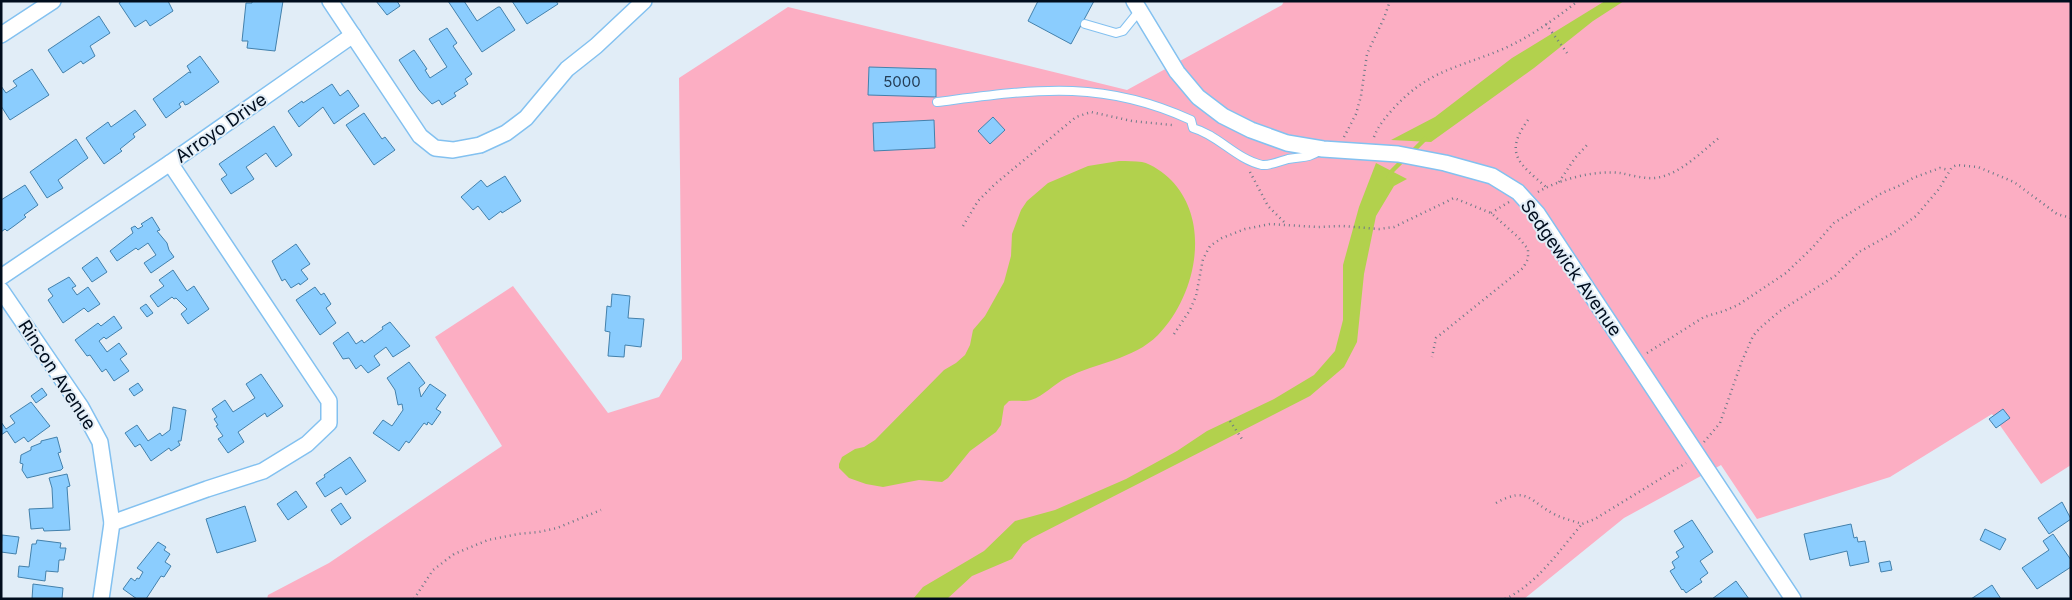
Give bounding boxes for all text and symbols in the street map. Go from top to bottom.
house number: 5000 [883,72,921,91]
street label: Arroyo Drive [171,88,270,167]
street label: Sedgewick Avenue [1516,195,1626,340]
street label: Rincon Avenue [14,316,101,434]

